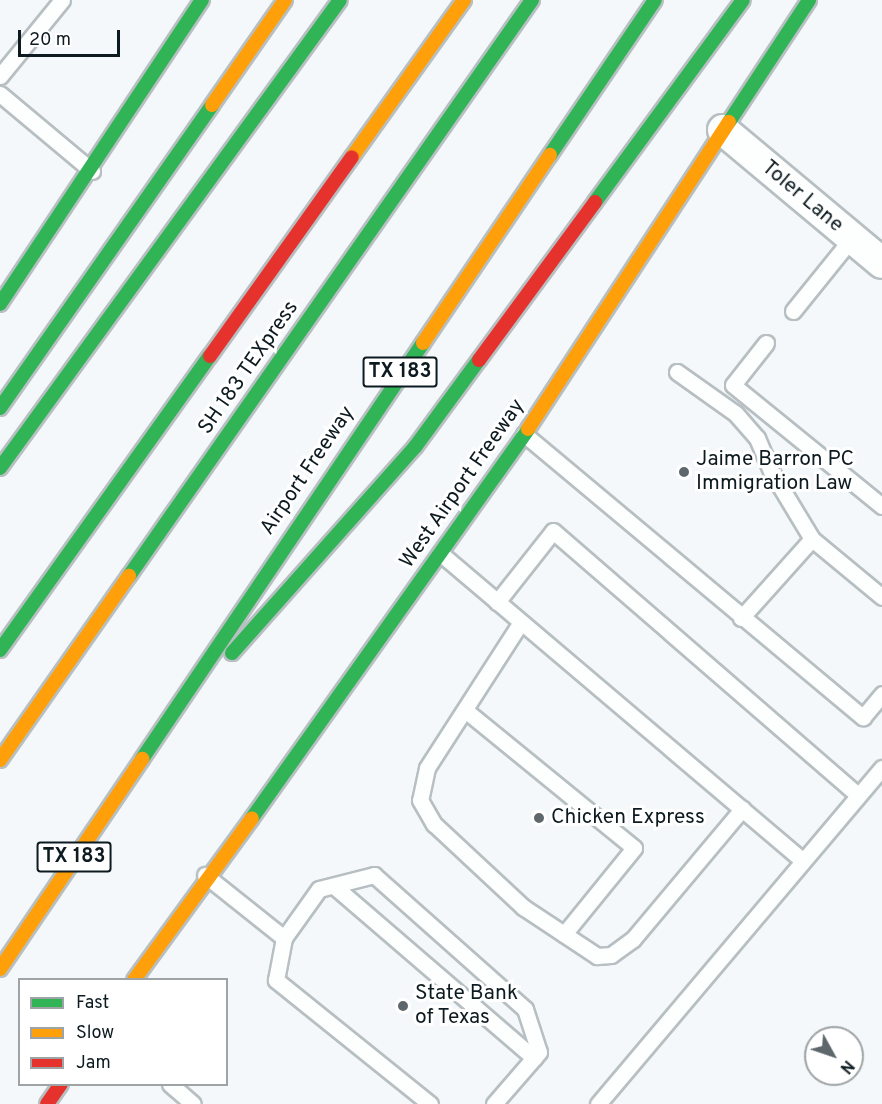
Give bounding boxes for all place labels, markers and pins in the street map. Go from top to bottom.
place label: Jaime Barron PC Immigration Law [696,447,854,497]
marker: Jaime Barron PC Immigration Law [677,465,691,479]
place label: Chicken Express [551,805,705,831]
marker: Chicken Express [532,811,546,825]
place label: State Bank of Texas [415,981,518,1031]
marker: State Bank of Texas [396,999,410,1013]

